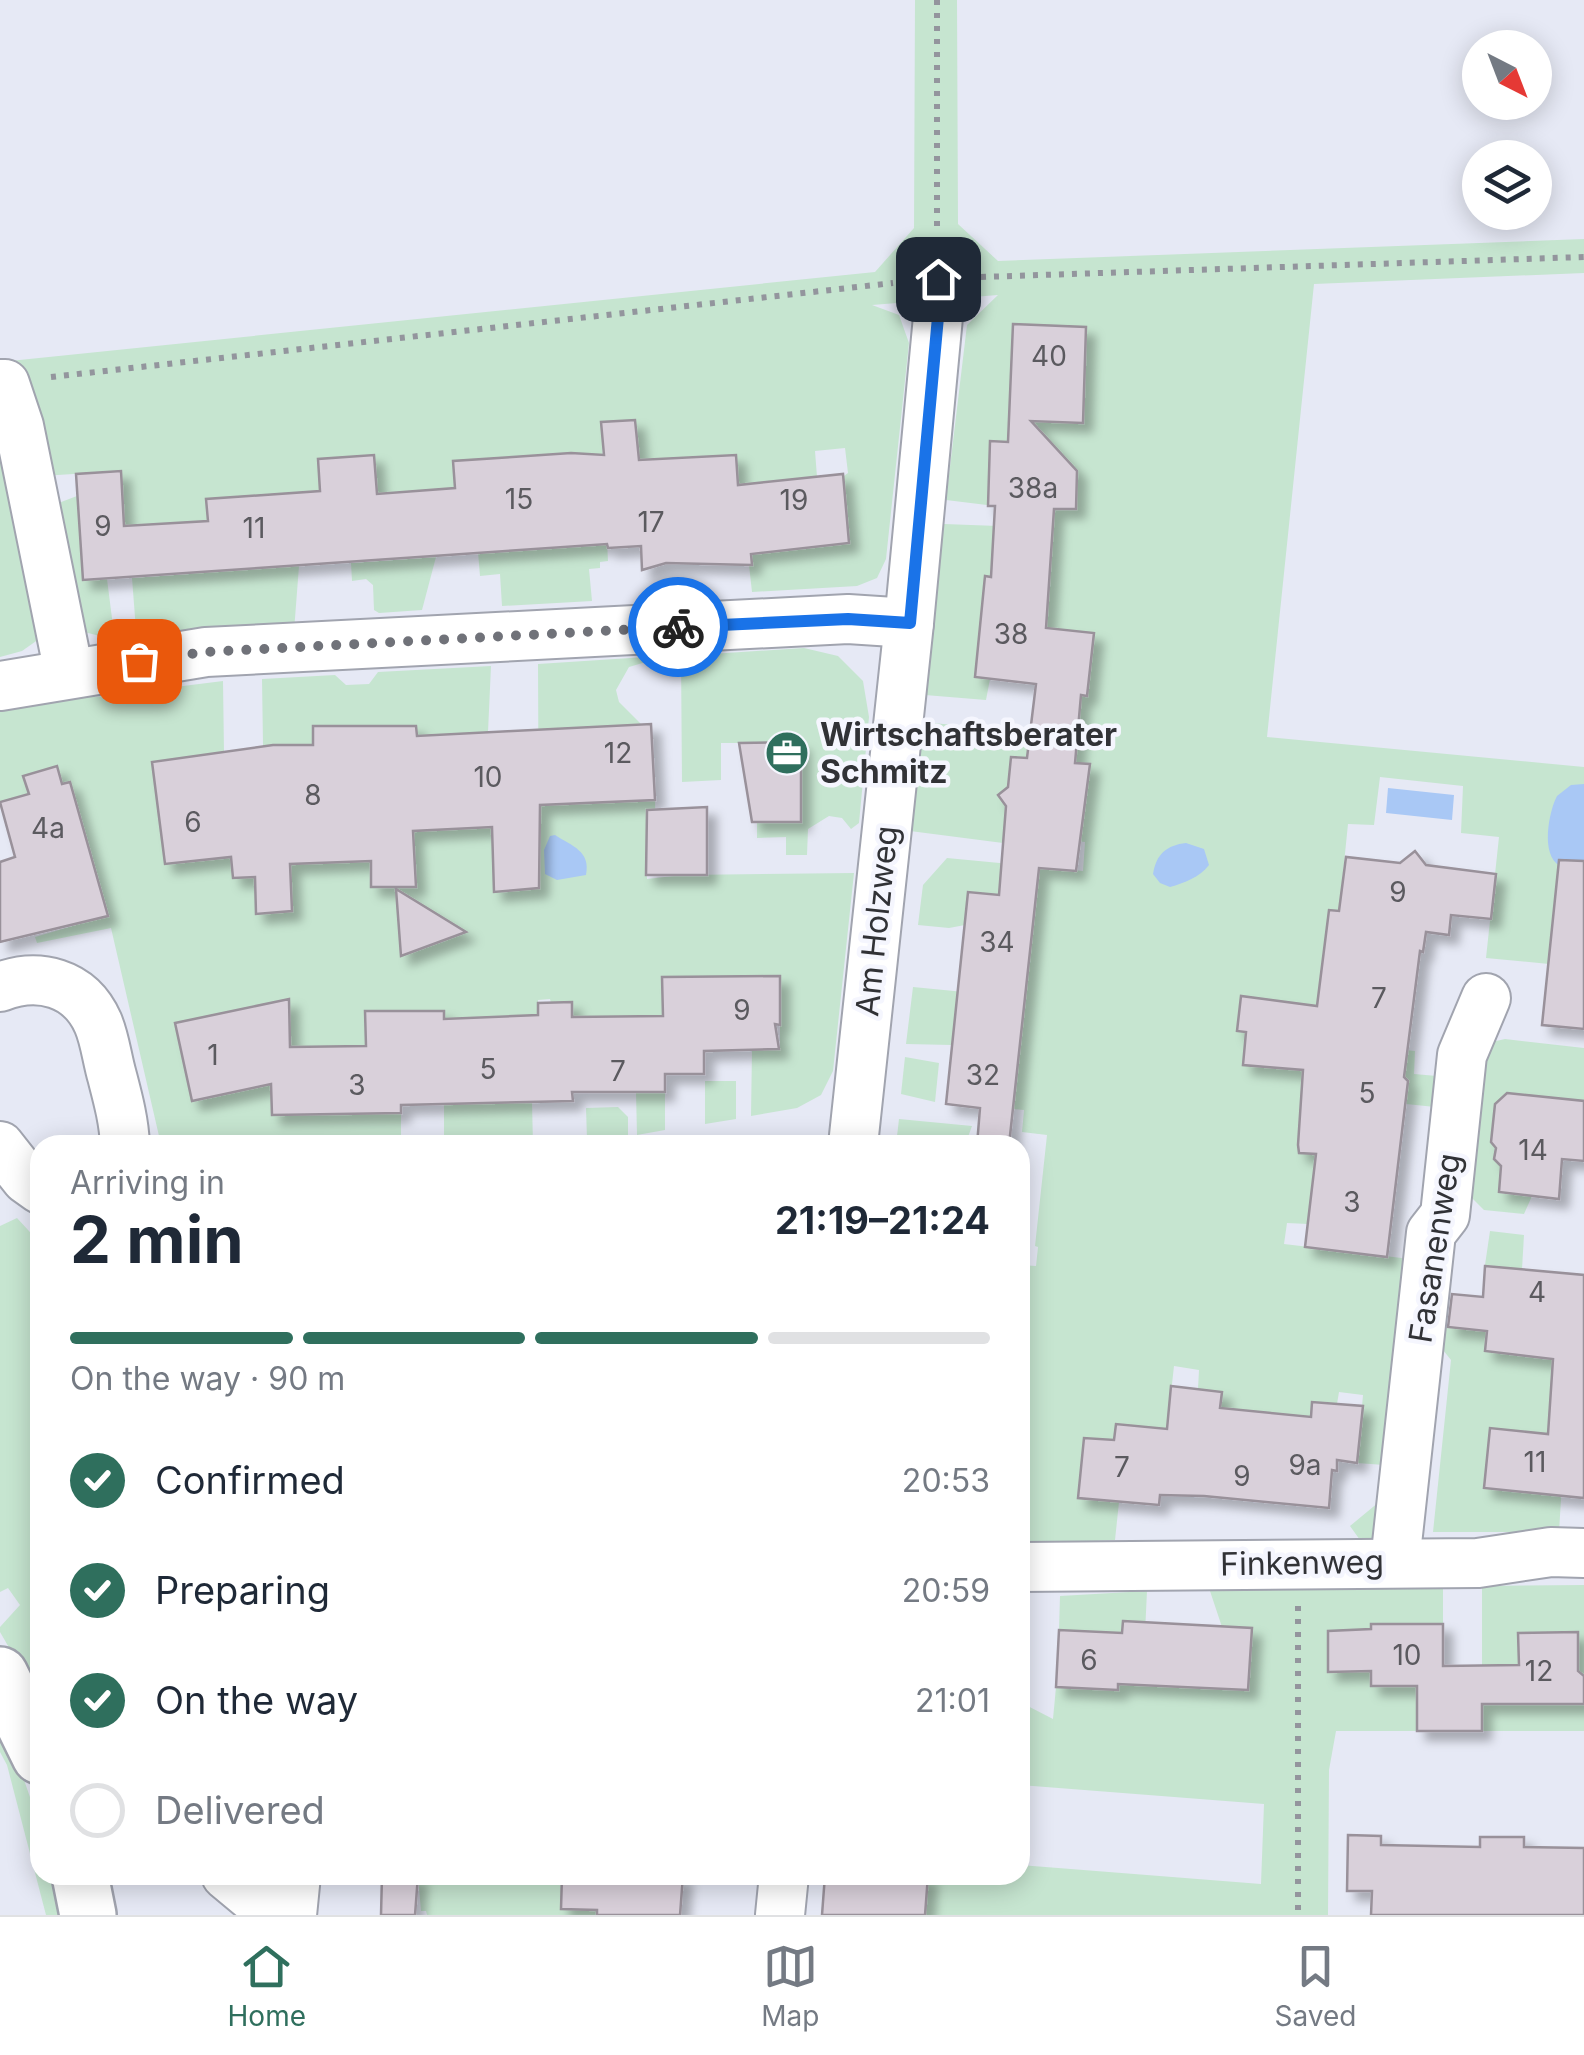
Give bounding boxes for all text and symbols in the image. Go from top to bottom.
north arrow [1462,30,1552,120]
map controls [1462,30,1552,230]
button: layers [1462,140,1552,230]
pin [896,237,981,322]
icon: home [911,252,966,307]
house number: 40 [1031,339,1067,373]
house number: 38a [1008,471,1058,505]
house number: 15 [505,482,533,516]
house number: 19 [780,483,808,517]
house number: 17 [637,505,665,539]
house number: 9 [94,509,112,543]
house number: 11 [243,511,265,545]
courier [628,577,728,677]
icon: bike [651,600,706,655]
house number: 38 [994,617,1028,651]
pin [97,619,182,704]
icon: bag [112,634,167,689]
place label: Wirtschaftsberater Schmitz [820,715,1117,791]
office icon: Wirtschaftsberater Schmitz [764,730,810,776]
house number: 12 [604,736,632,770]
house number: 10 [473,760,503,794]
house number: 8 [304,778,322,812]
house number: 6 [184,805,202,839]
house number: 4a [31,811,65,845]
street label: Am Holzweg [847,824,906,1018]
house number: 9 [1389,875,1407,909]
house number: 34 [979,925,1015,959]
house number: 7 [1371,981,1387,1015]
house number: 9 [733,993,751,1027]
house number: 1 [207,1038,219,1072]
house number: 5 [479,1052,497,1086]
house number: 7 [610,1054,626,1088]
house number: 32 [966,1058,1000,1092]
house number: 3 [348,1068,366,1102]
house number: 5 [1358,1076,1376,1110]
house number: 14 [1518,1133,1548,1167]
street label: Fasanenweg [1400,1150,1469,1345]
text: Arriving in [70,1163,225,1202]
house number: 3 [1343,1185,1361,1219]
text: 21:19–21:24 [775,1197,990,1243]
text: 2 min [70,1200,244,1279]
house number: 4 [1528,1275,1546,1309]
text: On the way · 90 m [70,1359,345,1398]
house number: 11 [1524,1445,1546,1479]
house number: 9a [1288,1448,1322,1482]
house number: 7 [1114,1450,1130,1484]
icon: check [70,1453,125,1508]
text: Confirmed [155,1457,345,1503]
house number: 9 [1233,1459,1251,1493]
text: 20:53 [902,1461,990,1500]
street label: Finkenweg [1220,1542,1384,1583]
icon: check [70,1563,125,1618]
text: Preparing [155,1567,330,1613]
text: 20:59 [902,1571,990,1610]
house number: 10 [1392,1638,1422,1672]
house number: 6 [1080,1643,1098,1677]
house number: 12 [1525,1654,1553,1688]
icon: check [70,1673,125,1728]
text: On the way [155,1677,358,1723]
text: 21:01 [915,1681,990,1720]
text: Delivered [155,1787,325,1833]
tab: Home [228,1939,306,2033]
tab: Map [761,1939,819,2033]
tab: Saved [1274,1939,1356,2033]

